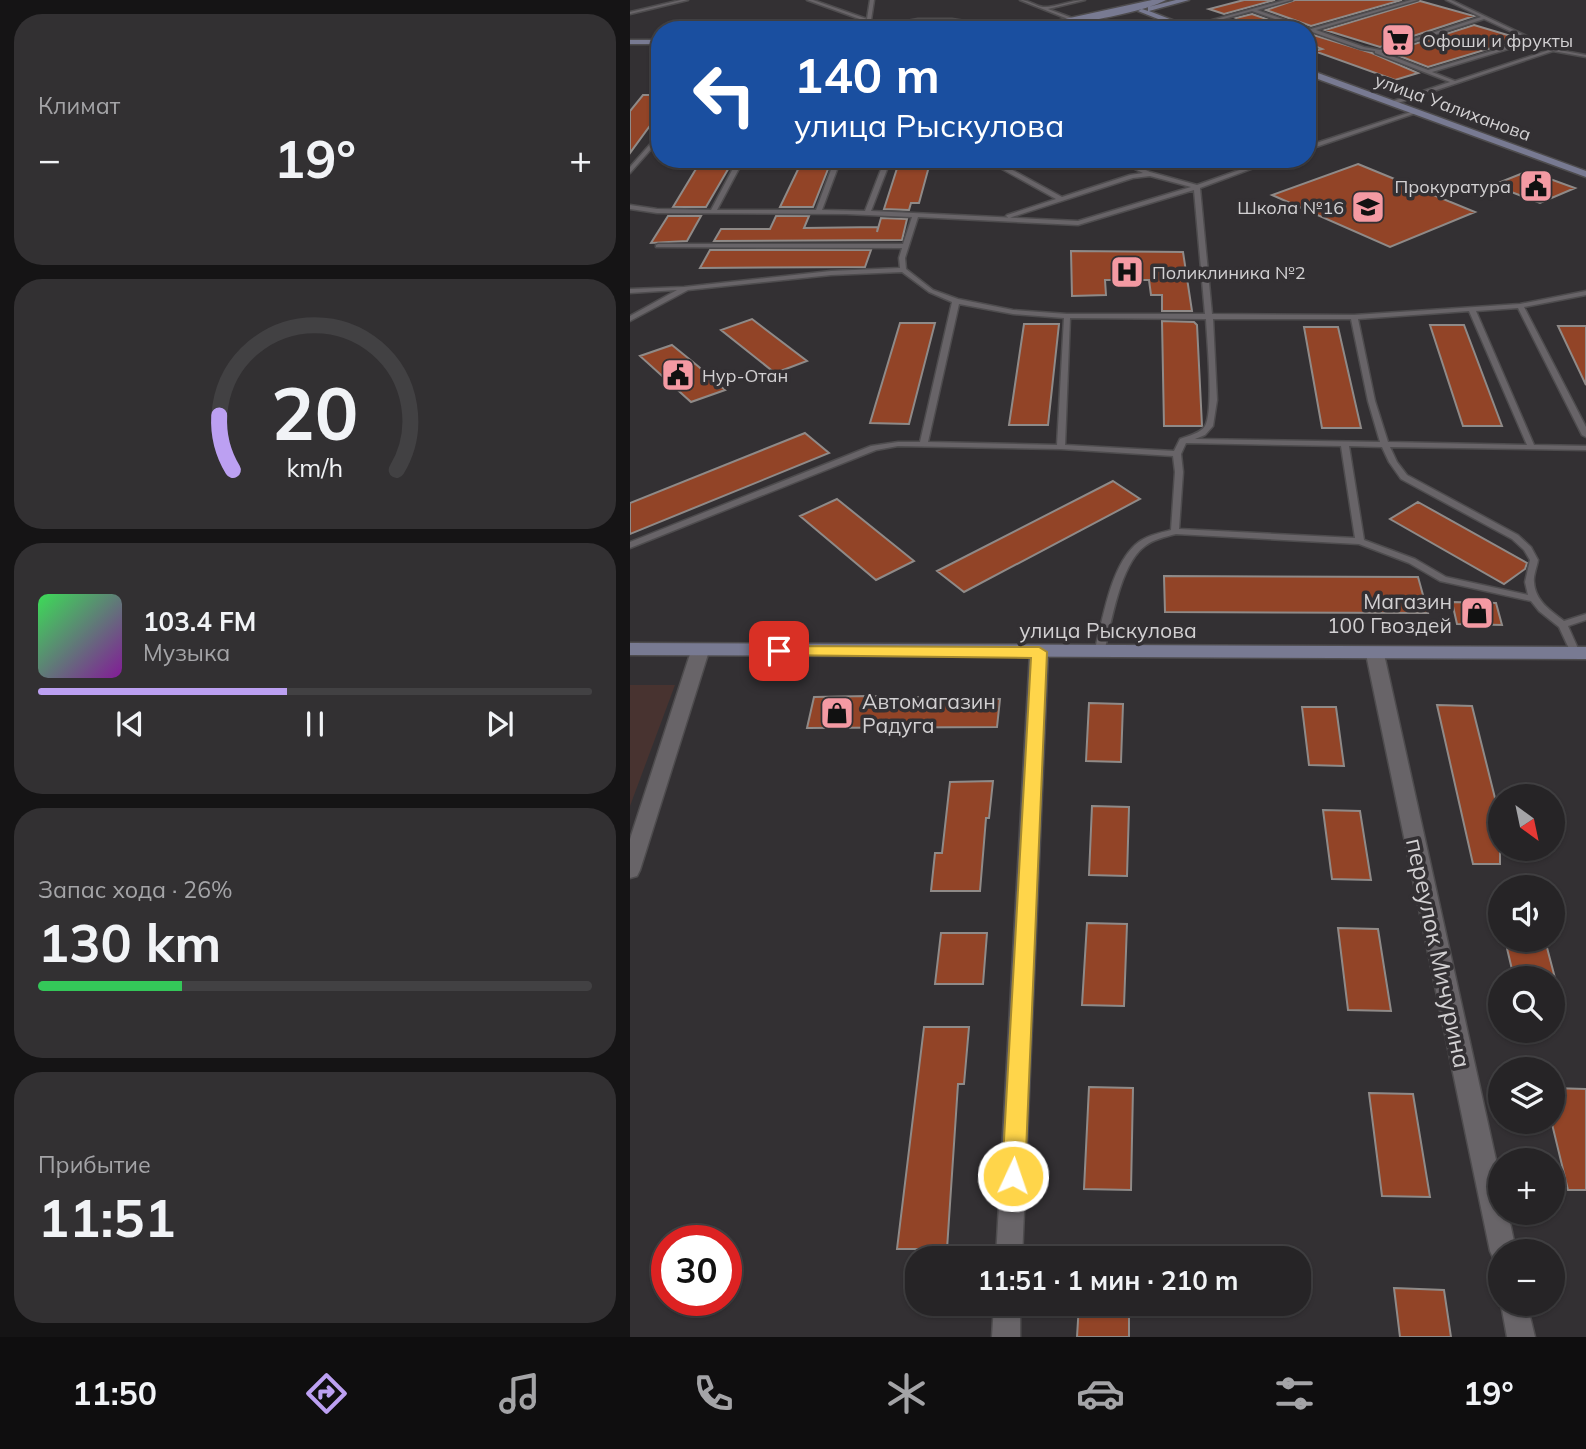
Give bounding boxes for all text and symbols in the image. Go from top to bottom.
supermarket icon: Офоши и фрукты [1379,21,1417,59]
place label: Офоши и фрукты [1422,29,1573,52]
text: 140 m [794,44,940,105]
icon: left [679,49,770,140]
street label: улица Уалиханова [1372,68,1534,146]
text: Климат [38,91,120,120]
text: улица Рыскулова [794,105,1064,145]
text: 19° [274,126,356,191]
text: − [38,135,61,183]
text: + [569,135,592,183]
public building icon: Прокуратура [1517,167,1555,205]
place label: Прокуратура [1394,175,1511,198]
school or university icon: Школа №16 [1349,188,1387,226]
place label: Школа №16 [1237,196,1344,219]
hospital icon: Поликлиника №2 [1108,253,1146,291]
place label: Поликлиника №2 [1152,261,1305,284]
public building icon: Нур-Отан [659,356,697,394]
place label: Нур-Отан [702,364,788,387]
text: 20 [271,367,359,458]
text: km/h [287,452,343,483]
place label: Магазин 100 Гвоздей [1327,588,1452,638]
shop icon: Магазин 100 Гвоздей [1458,594,1496,632]
text: 103.4 FM [143,605,256,638]
street label: улица Рыскулова [1019,617,1197,643]
pin [749,621,809,681]
icon: arrive [760,632,798,670]
text: Музыка [143,638,230,667]
place label: Автомагазин Радуга [862,688,996,738]
shop icon: Автомагазин Радуга [818,694,856,732]
icon: previous [111,705,149,743]
icon: pause [296,705,334,743]
icon: next [481,705,519,743]
north arrow [1488,784,1564,861]
map controls [1488,784,1565,1316]
street label: переулок Мичурина [1400,835,1478,1071]
text: Запас хода · 26% [38,875,233,904]
button: sound [1488,875,1565,952]
text: 130 km [38,910,221,975]
button: search [1488,966,1565,1043]
button: layers [1488,1057,1565,1134]
position arrow [976,1139,1050,1213]
button: + [1488,1148,1565,1225]
text: Прибытие [38,1150,151,1179]
text: 11:51 [38,1185,176,1250]
speed limit sign: 30 [651,1225,742,1316]
button: − [1488,1239,1565,1316]
text: 11:51 · 1 мин · 210 m [978,1264,1238,1297]
icon: directions [302,1369,351,1418]
icon: music [495,1369,544,1418]
icon: phone [689,1369,738,1418]
icon: climate [882,1369,931,1418]
icon: car [1076,1369,1125,1418]
icon: filters [1270,1369,1319,1418]
text: 11:50 [72,1373,157,1413]
text: 19° [1463,1373,1514,1413]

